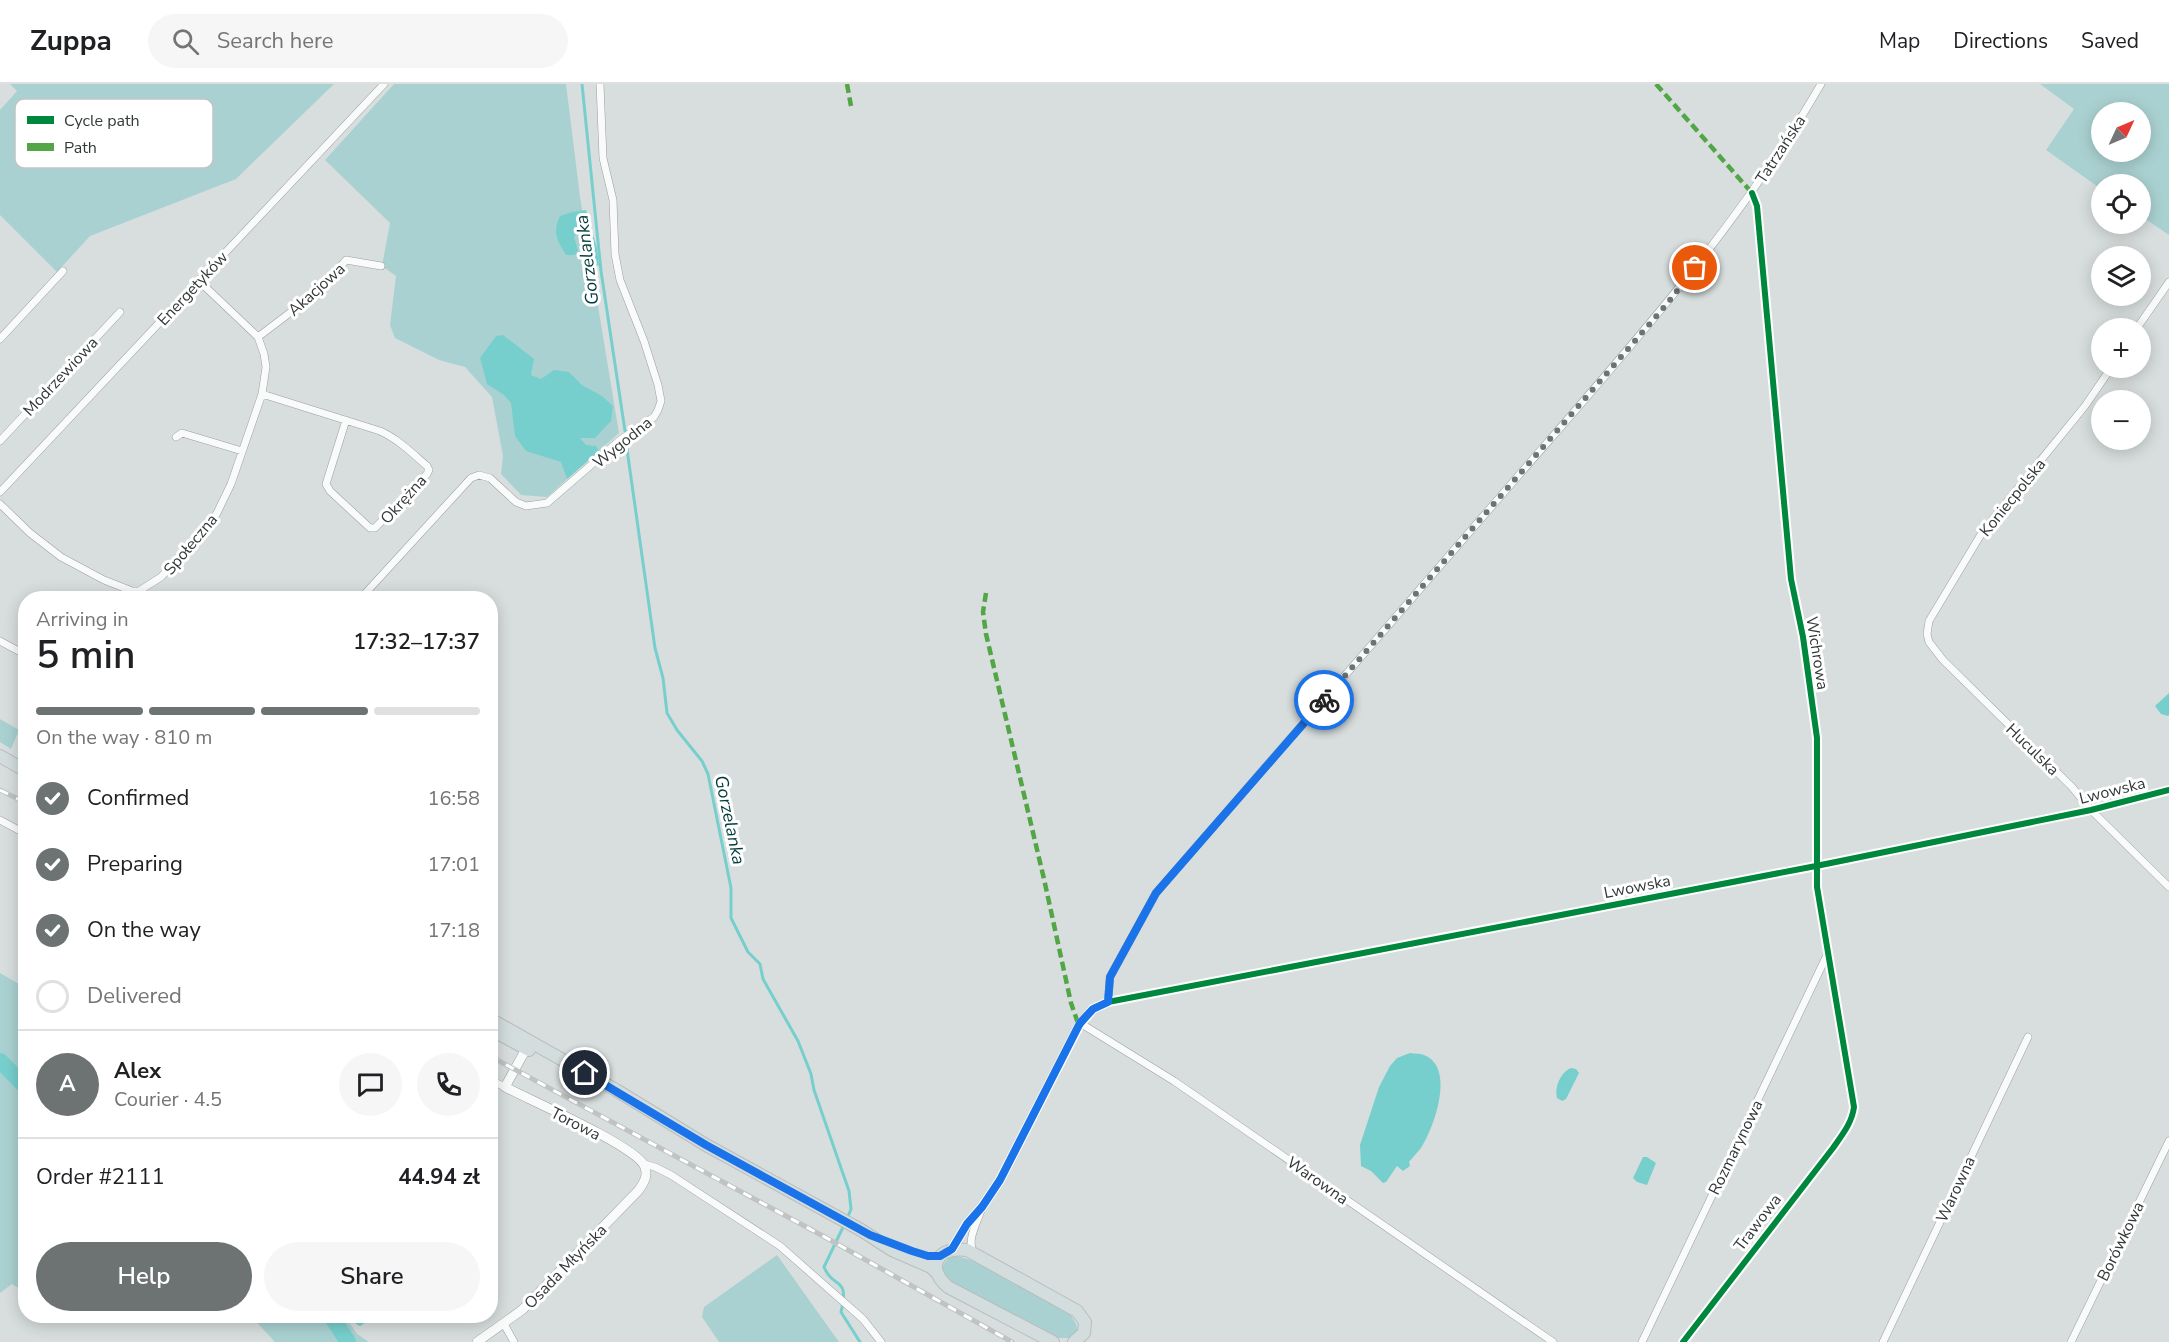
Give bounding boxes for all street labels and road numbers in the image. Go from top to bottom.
street label: Tatrzańska [1751,111,1811,188]
street label: Energetyków [152,246,233,331]
street label: Akacjowa [283,258,350,321]
street label: Modrzewiowa [18,332,103,421]
street label: Wygodna [588,412,657,473]
street label: Koniecpolska [1975,454,2051,541]
street label: Okrężna [376,470,432,529]
street label: Społeczna [159,509,223,580]
street label: Wichrowa [1800,615,1834,691]
street label: Huculska [2001,719,2064,781]
street label: Lwowska [2077,772,2148,810]
street label: Lwowska [1602,870,1672,904]
street label: Rozmarynowa [1703,1096,1768,1199]
street label: Torowa [547,1102,604,1146]
street label: Warowna [1282,1152,1353,1210]
street label: Warowna [1931,1153,1981,1226]
street label: Trawowa [1729,1189,1787,1256]
street label: Borówkowa [2092,1198,2150,1285]
street label: Osada Młyńska [520,1219,612,1314]

